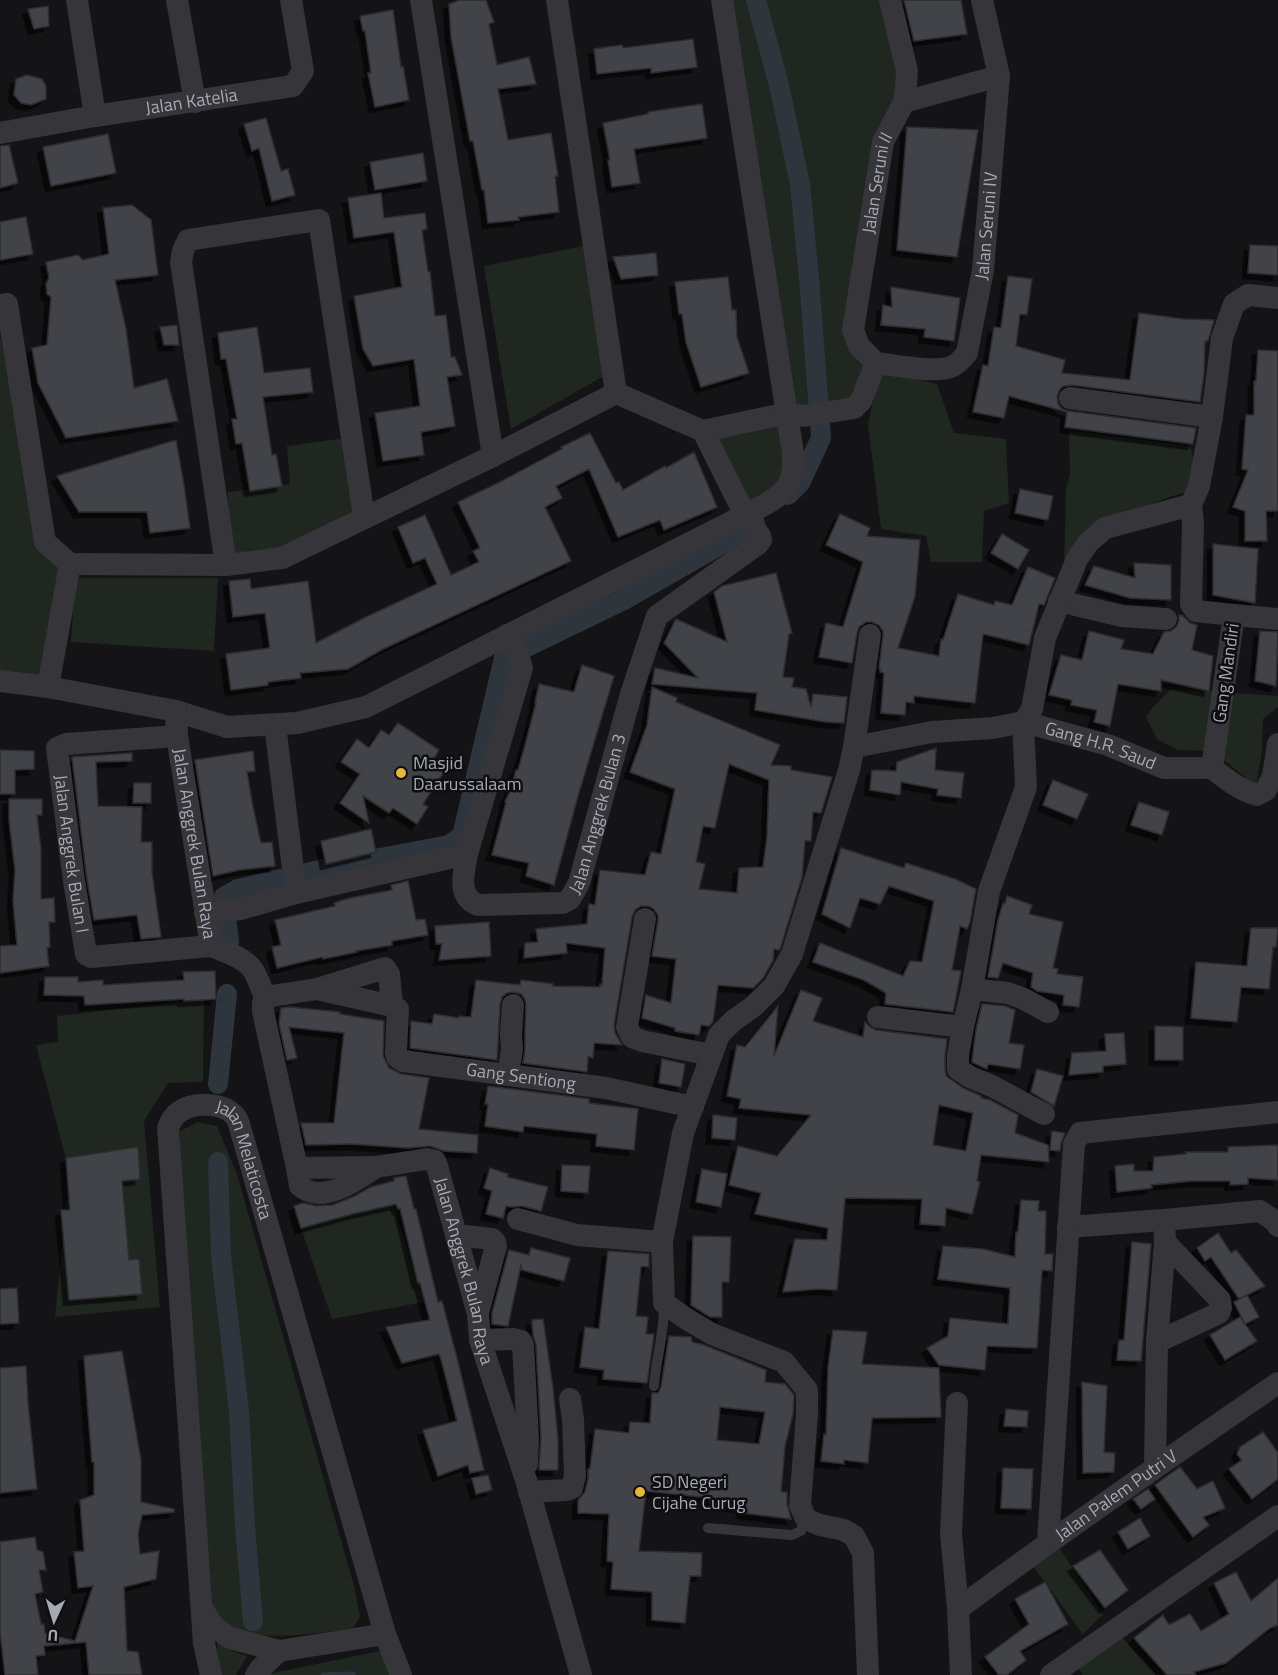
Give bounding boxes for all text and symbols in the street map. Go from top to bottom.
street label: Jalan Katelia [143,81,239,121]
street label: Jalan Seruni II [855,127,899,236]
street label: Jalan Seruni IV [967,170,1004,282]
street label: Gang Mandiri [1205,621,1246,725]
street label: Gang H.R. Saud [1042,714,1160,776]
street label: Jalan Anggrek Bulan 3 [561,731,632,899]
street label: Jalan Anggrek Bulan Raya [166,746,224,941]
place label: Masjid Daarussalaam [413,749,521,797]
marker: Masjid Daarussalaam [394,766,408,780]
street label: Jalan Anggrek Bulan I [48,773,96,935]
street label: Gang Sentiong [465,1056,577,1097]
street label: Jalan Melaticosta [213,1092,280,1223]
street label: Jalan Anggrek Bulan Raya [428,1174,501,1368]
street label: Jalan Palem Putri V [1049,1442,1183,1547]
place label: SD Negeri Cijahe Curug [652,1468,746,1516]
marker: SD Negeri Cijahe Curug [633,1485,647,1499]
north arrow [24,1591,84,1651]
text: U [47,1624,59,1648]

